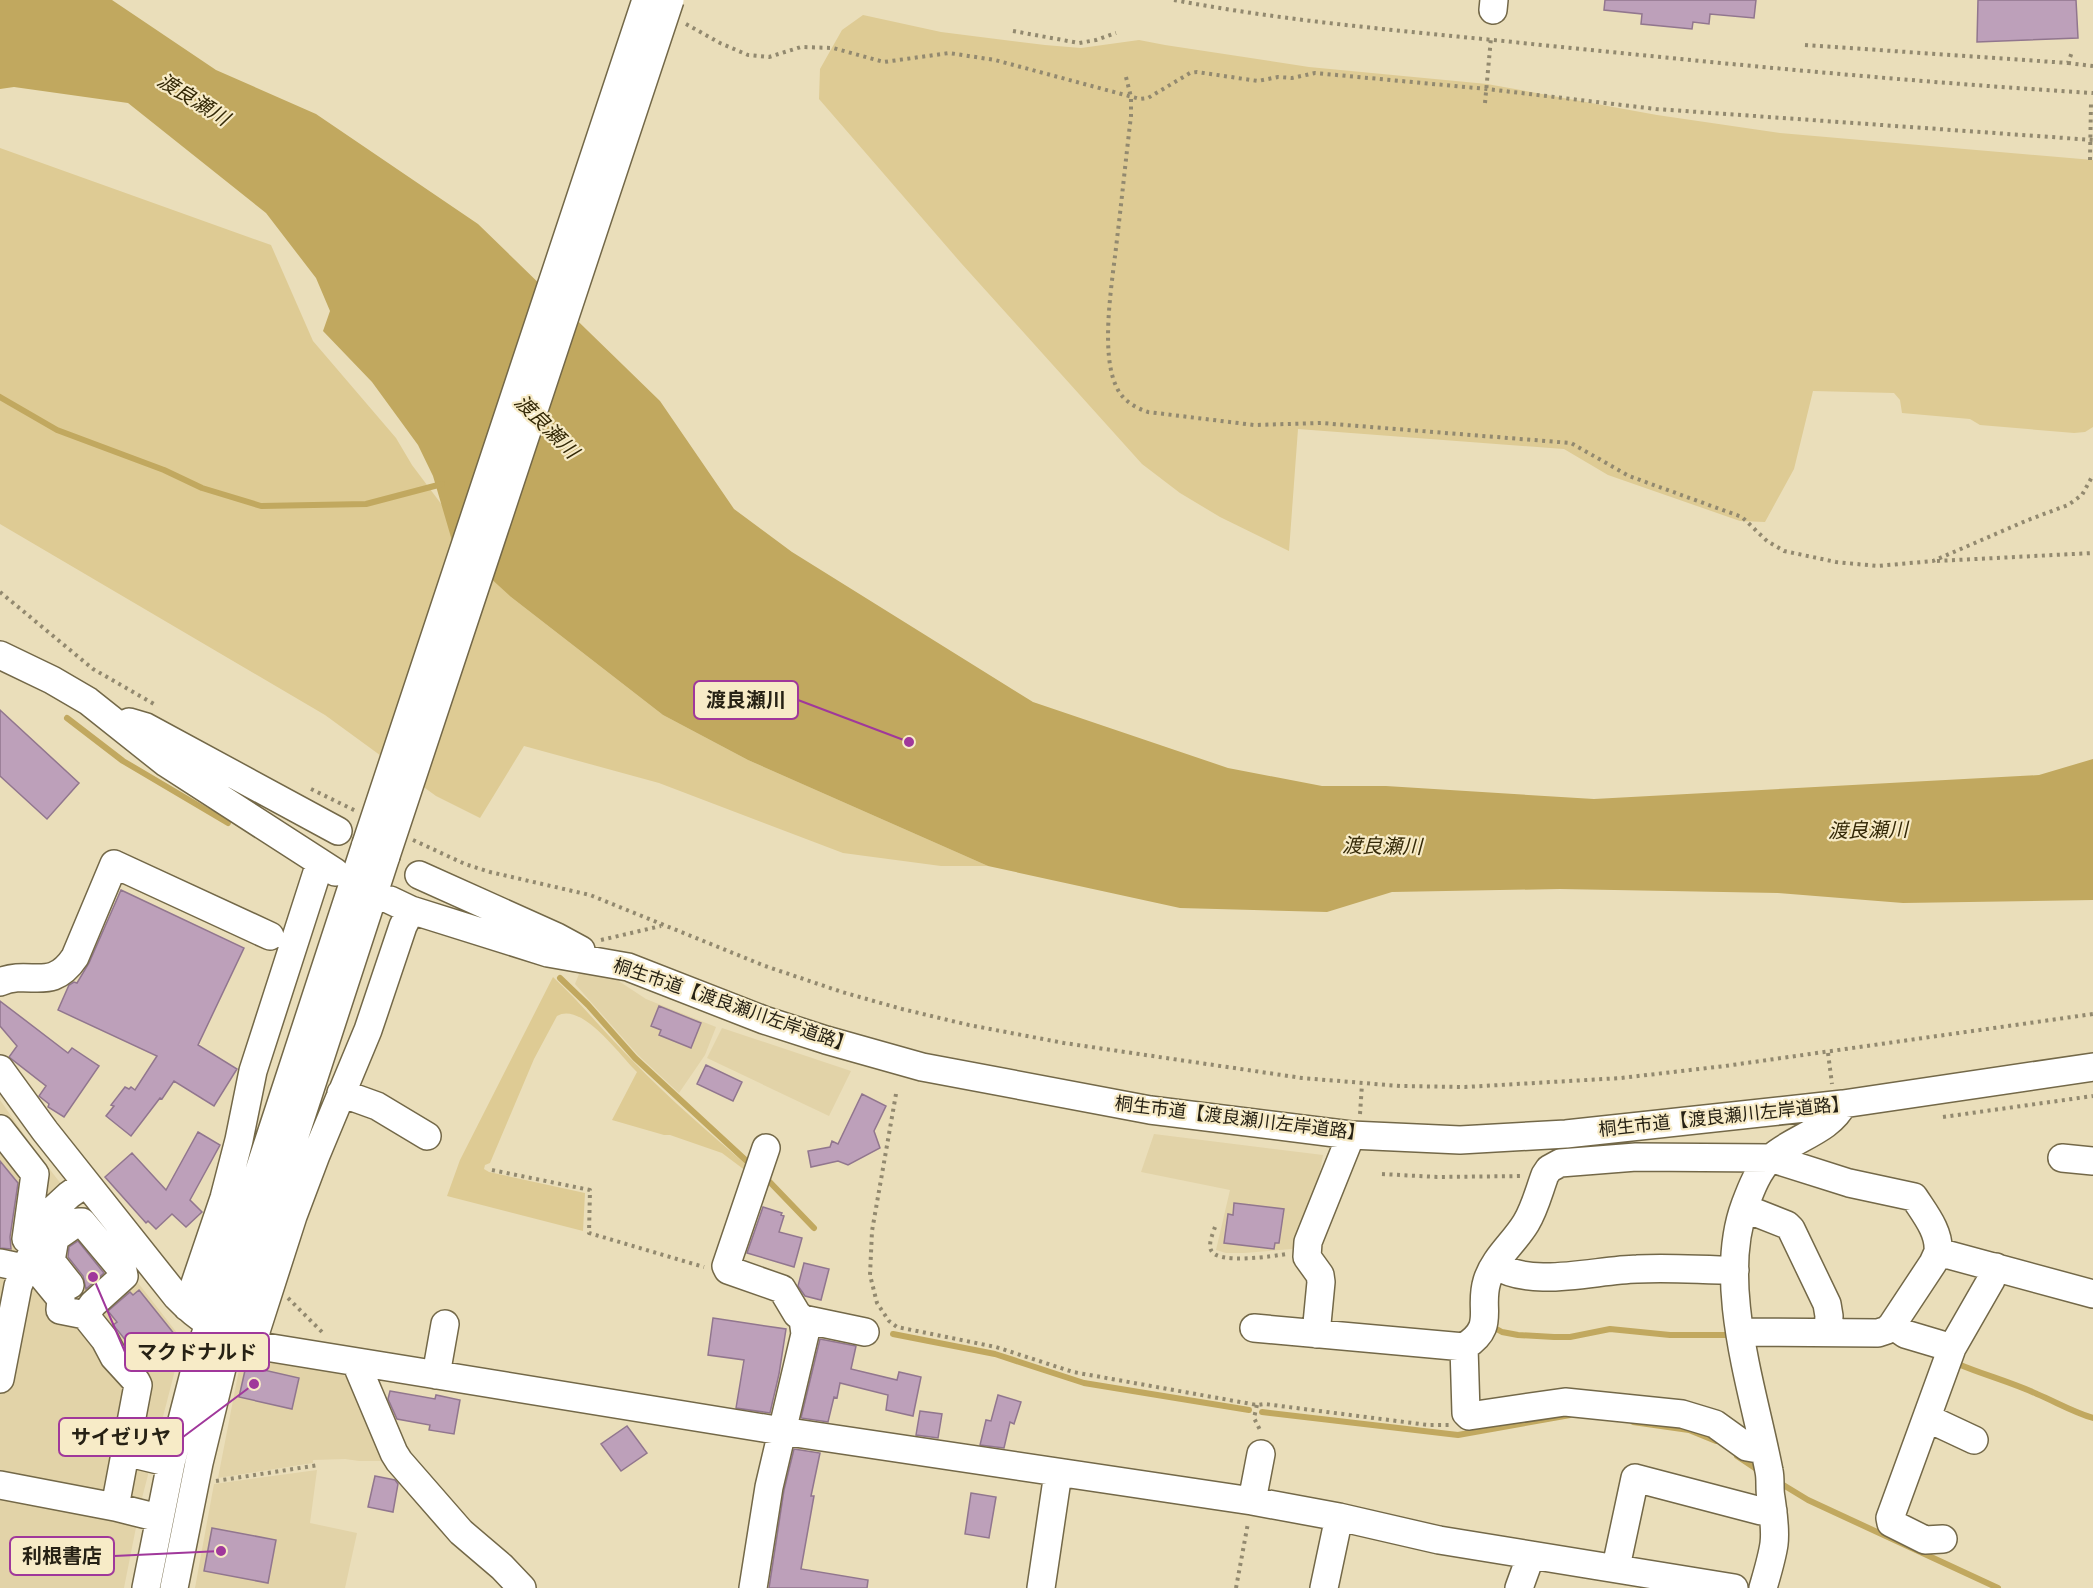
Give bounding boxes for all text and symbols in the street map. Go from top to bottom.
water label: 渡良瀬川 [153,69,235,132]
water label: 渡良瀬川 [509,390,584,465]
callout: 渡良瀬川 [694,681,798,719]
text: 渡良瀬川 [706,689,786,713]
water label: 渡良瀬川 [1828,818,1910,844]
water label: 渡良瀬川 [1342,834,1424,860]
street label: 桐生市道【渡良瀬川左岸道路】 [610,955,856,1057]
street label: 桐生市道【渡良瀬川左岸道路】 [1114,1093,1366,1145]
street label: 桐生市道【渡良瀬川左岸道路】 [1598,1093,1850,1141]
callout: マクドナルド [125,1333,269,1371]
text: マクドナルド [137,1341,257,1365]
callout: サイゼリヤ [59,1418,183,1456]
text: サイゼリヤ [71,1426,171,1450]
callout: 利根書店 [10,1537,114,1575]
text: 利根書店 [22,1545,102,1569]

